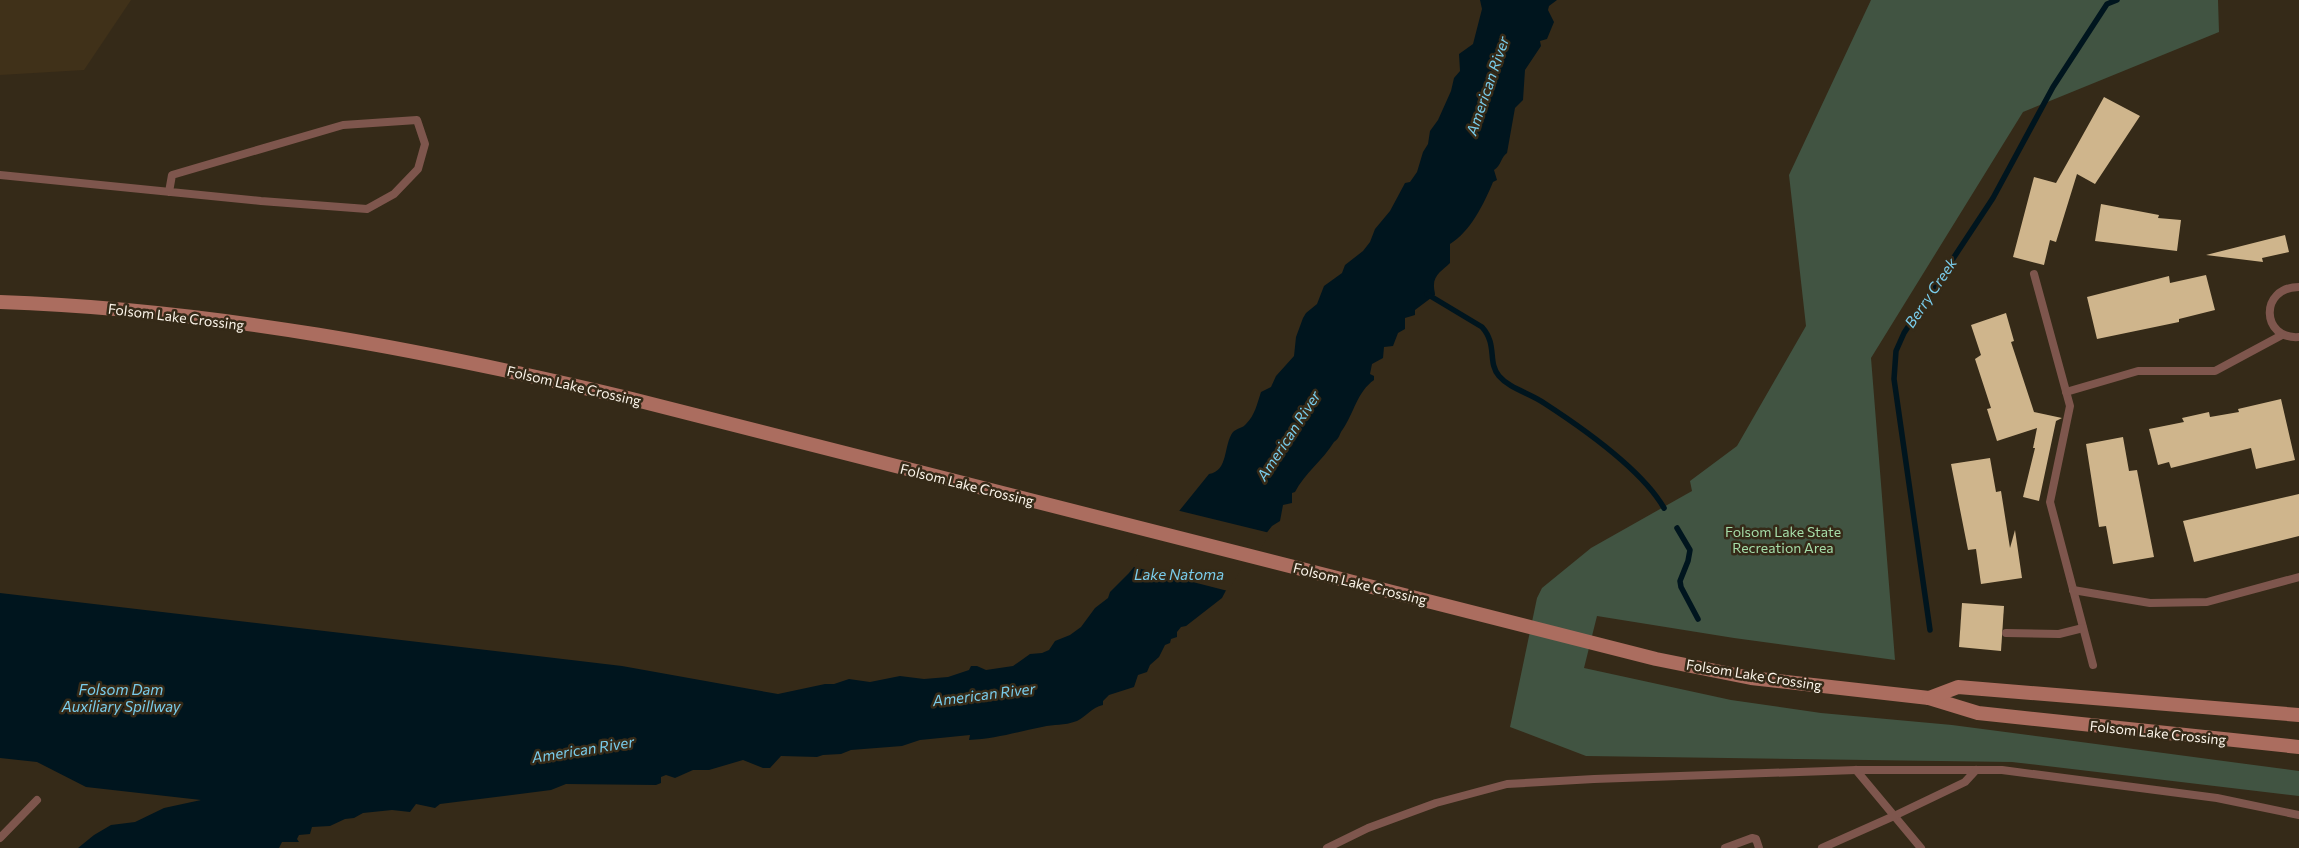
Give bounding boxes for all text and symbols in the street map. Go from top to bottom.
water label: American River [1461,33,1513,138]
water label: Berry Creek [1900,253,1961,331]
street label: Folsom Lake Crossing [107,300,246,333]
street label: Folsom Lake Crossing [505,362,643,409]
water label: American River [1252,386,1324,485]
street label: Folsom Lake Crossing [899,460,1036,509]
park label: Folsom Lake State Recreation Area [1725,523,1841,556]
street label: Folsom Lake Crossing [1292,559,1429,608]
water label: Lake Natoma [1134,565,1224,583]
street label: Folsom Lake Crossing [1685,655,1823,694]
water label: American River [931,679,1037,709]
water label: Folsom Dam Auxiliary Spillway [61,680,182,715]
street label: Folsom Lake Crossing [2089,717,2227,748]
water label: American River [529,732,636,766]

